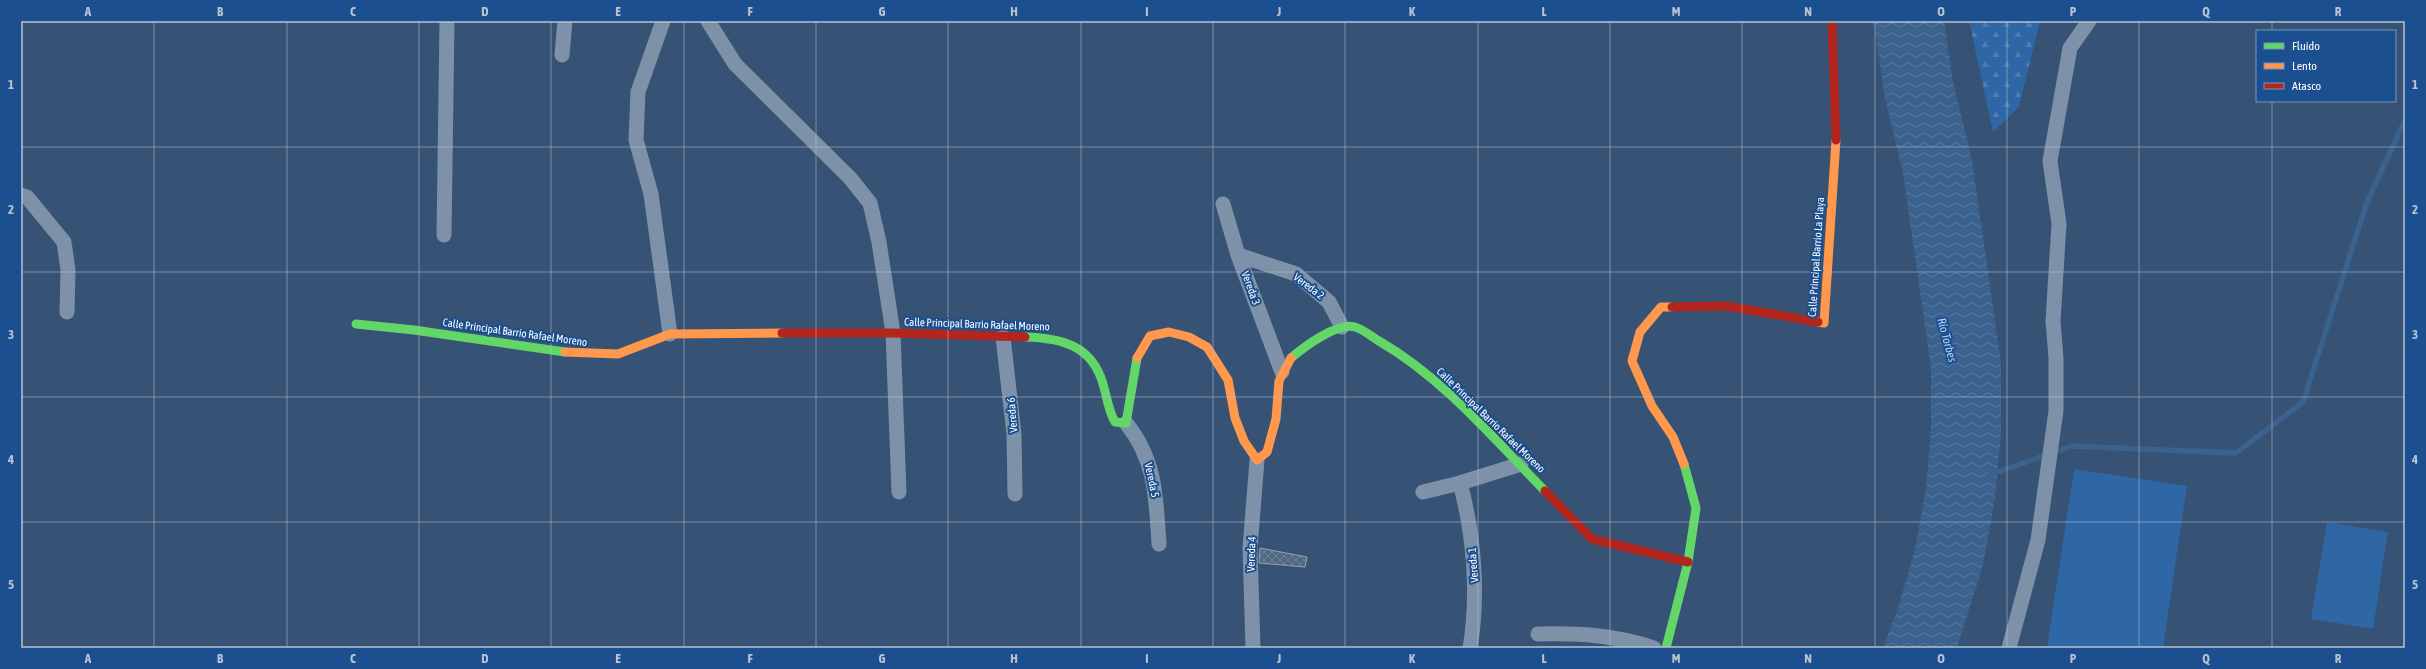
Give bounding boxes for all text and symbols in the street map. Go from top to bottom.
text: A [84,4,92,19]
text: B [217,4,224,19]
text: C [350,4,356,19]
text: D [481,4,489,19]
text: E [615,4,621,19]
text: F [747,4,753,19]
text: G [879,4,886,19]
text: H [1010,4,1018,19]
text: I [1145,4,1149,19]
text: J [1276,4,1281,19]
text: K [1409,4,1416,19]
text: L [1541,4,1547,19]
text: M [1672,4,1681,19]
text: N [1804,4,1812,19]
text: O [1937,4,1945,19]
text: P [2070,4,2077,19]
text: Q [2202,4,2210,19]
text: R [2335,4,2342,19]
legend [2256,30,2396,102]
text: Fluido [2292,39,2320,53]
text: Lento [2292,59,2317,73]
text: 1 [8,77,14,92]
text: 1 [2412,77,2418,92]
text: Atasco [2292,79,2322,93]
street label: Calle Principal Barrio La Playa [1806,197,1826,317]
text: 2 [8,202,14,217]
text: 2 [2412,202,2418,217]
street label: Vereda 3 [1239,269,1263,307]
street label: Vereda 2 [1291,271,1327,301]
street label: Calle Principal Barrio Rafael Moreno [904,315,1050,333]
street label: Calle Principal Barrio Rafael Moreno [442,316,588,348]
water label: Río Torbes [1934,316,1960,364]
text: 3 [8,327,14,342]
text: 3 [2412,327,2418,342]
street label: Calle Principal Barrio Rafael Moreno [1434,365,1548,475]
street label: Vereda 6 [1004,397,1020,433]
text: 4 [7,452,14,467]
text: 4 [2411,452,2418,467]
street label: Vereda 5 [1142,462,1162,498]
street label: Vereda 4 [1244,536,1258,572]
street label: Vereda 1 [1465,547,1481,583]
text: 5 [8,577,14,592]
text: 5 [2412,577,2418,592]
text: A [84,651,92,666]
text: B [217,651,224,666]
text: C [350,651,356,666]
text: D [481,651,489,666]
text: E [615,651,621,666]
text: F [747,651,753,666]
text: G [879,651,886,666]
text: H [1010,651,1018,666]
text: I [1145,651,1149,666]
text: J [1276,651,1281,666]
text: K [1409,651,1416,666]
text: L [1541,651,1547,666]
text: M [1672,651,1681,666]
text: N [1804,651,1812,666]
text: O [1937,651,1945,666]
text: P [2070,651,2077,666]
text: Q [2202,651,2210,666]
text: R [2335,651,2342,666]

